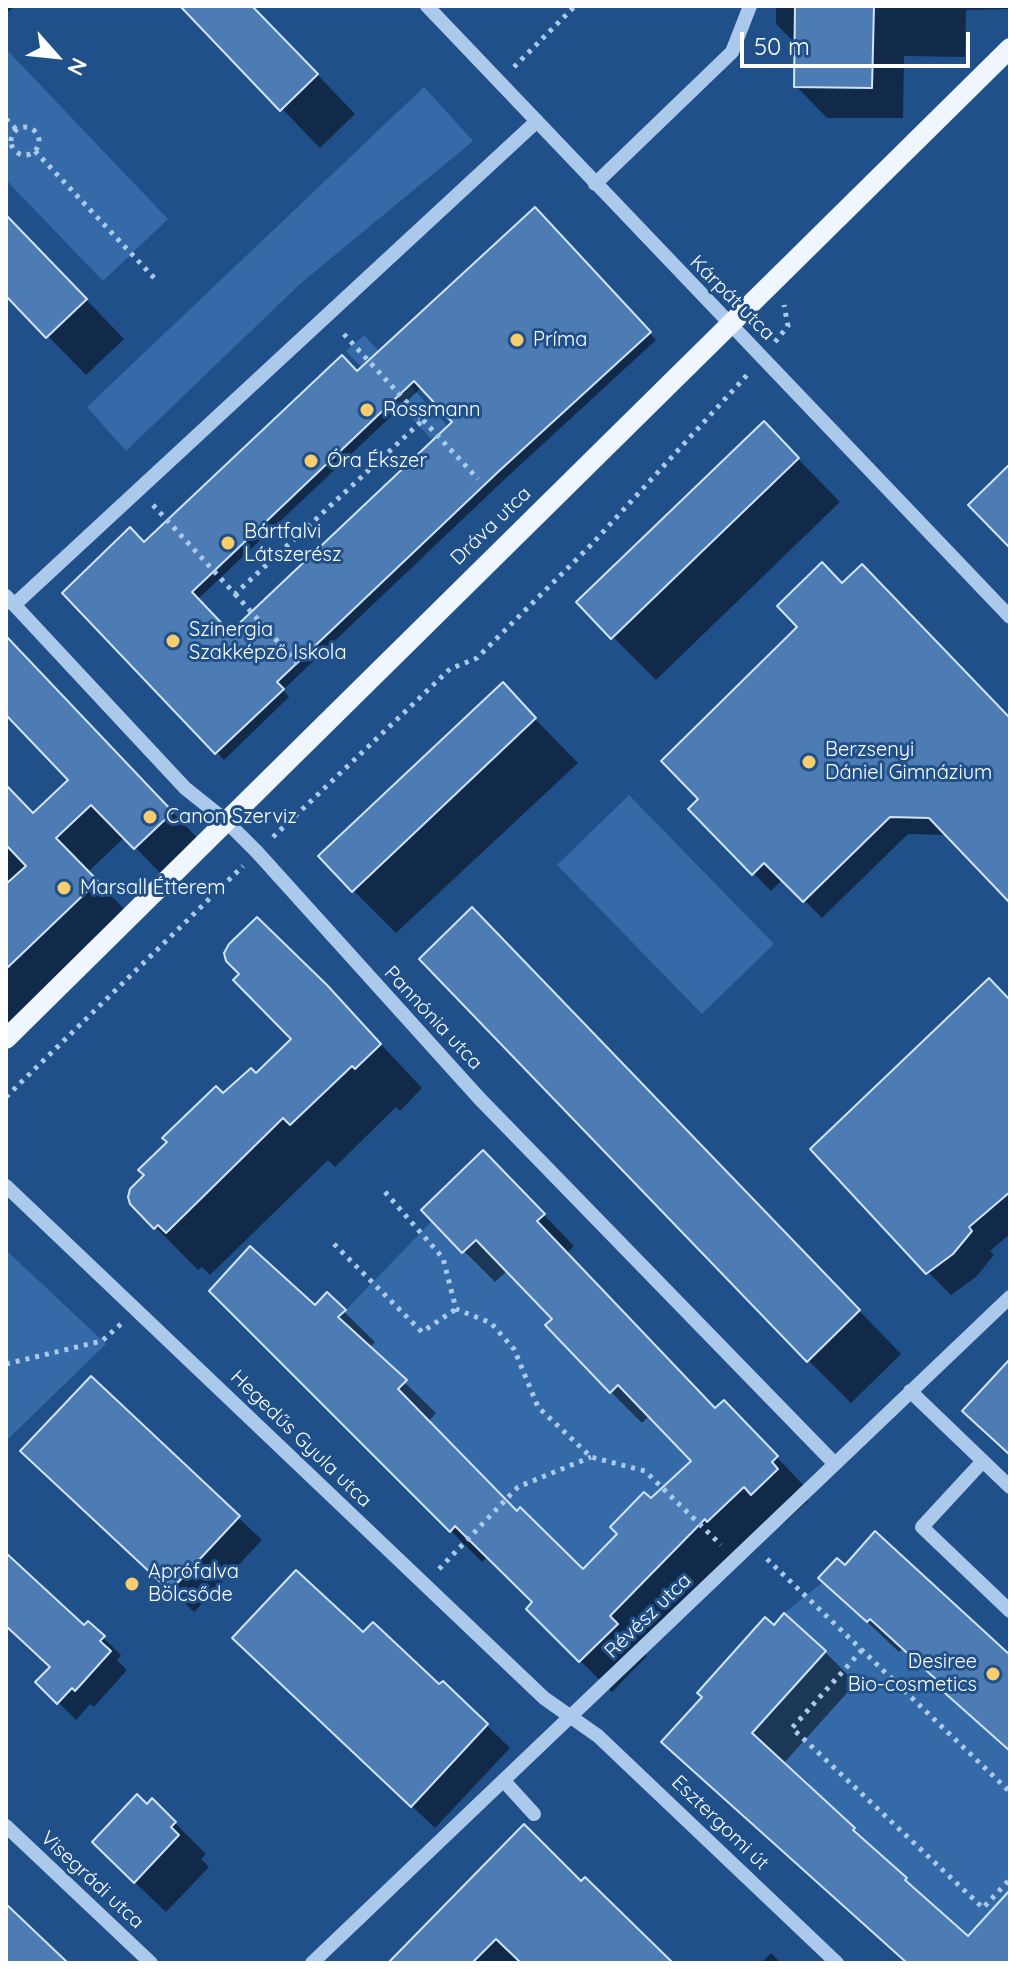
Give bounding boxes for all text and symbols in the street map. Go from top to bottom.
north arrow [16,16,96,96]
scale bar [744,16,974,66]
text: 50 m [754,31,810,61]
text: N [61,53,94,80]
street label: Kárpát utca [685,251,779,345]
place label: Príma [533,328,587,352]
marker: Príma [508,331,526,349]
place label: Rossmann [383,398,481,422]
marker: Rossmann [358,401,376,419]
place label: Óra Ékszer [327,449,427,473]
marker: Óra Ékszer [302,452,320,470]
street label: Dráva utca [446,482,536,570]
place label: Bártfalvi Látszerész [244,520,342,567]
marker: Bártfalvi Látszerész [219,534,237,552]
place label: Szinergia Szakképző Iskola [189,618,347,665]
marker: Szinergia Szakképző Iskola [164,632,182,650]
place label: Berzsenyi Dániel Gimnázium [825,738,992,785]
marker: Berzsenyi Dániel Gimnázium [800,753,818,771]
place label: Canon Szerviz [166,805,297,829]
marker: Canon Szerviz [141,808,159,826]
place label: Marsall Étterem [80,876,226,900]
marker: Marsall Étterem [55,879,73,897]
street label: Pannónia utca [379,961,487,1075]
street label: Hegedűs Gyula utca [225,1365,377,1513]
place label: Aprófalva Bölcsőde [148,1560,239,1607]
street label: Révész utca [600,1569,696,1663]
marker: Aprófalva Bölcsőde [123,1575,141,1593]
place label: Desiree Bio-cosmetics [848,1650,977,1697]
marker: Desiree Bio-cosmetics [984,1665,1002,1683]
street label: Esztergomi út [666,1771,774,1875]
street label: Visegrádi utca [35,1826,149,1934]

